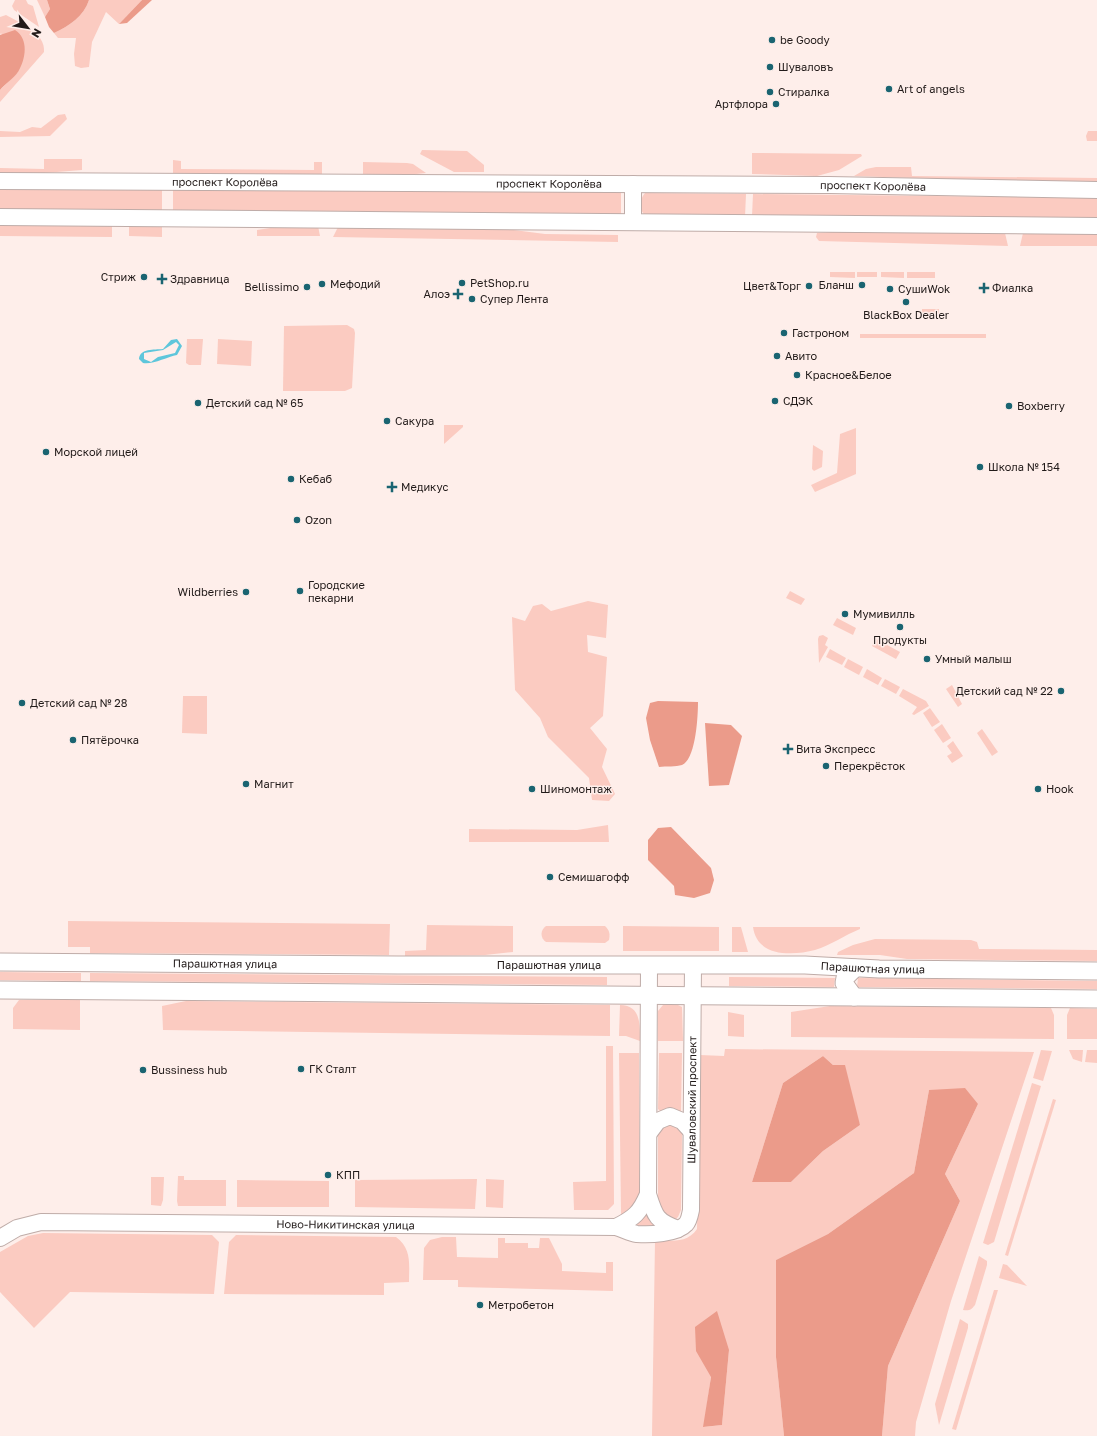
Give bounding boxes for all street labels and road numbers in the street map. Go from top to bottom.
street label: проспект Королёва [172,175,278,188]
street label: проспект Королёва [496,176,602,190]
street label: проспект Королёва [820,178,926,193]
street label: Парашютная улица [173,956,277,970]
street label: Парашютная улица [497,958,601,971]
street label: Парашютная улица [820,959,925,975]
street label: Шуваловский проспект [684,1035,698,1164]
street label: Ново-Никитинская улица [276,1217,415,1231]

